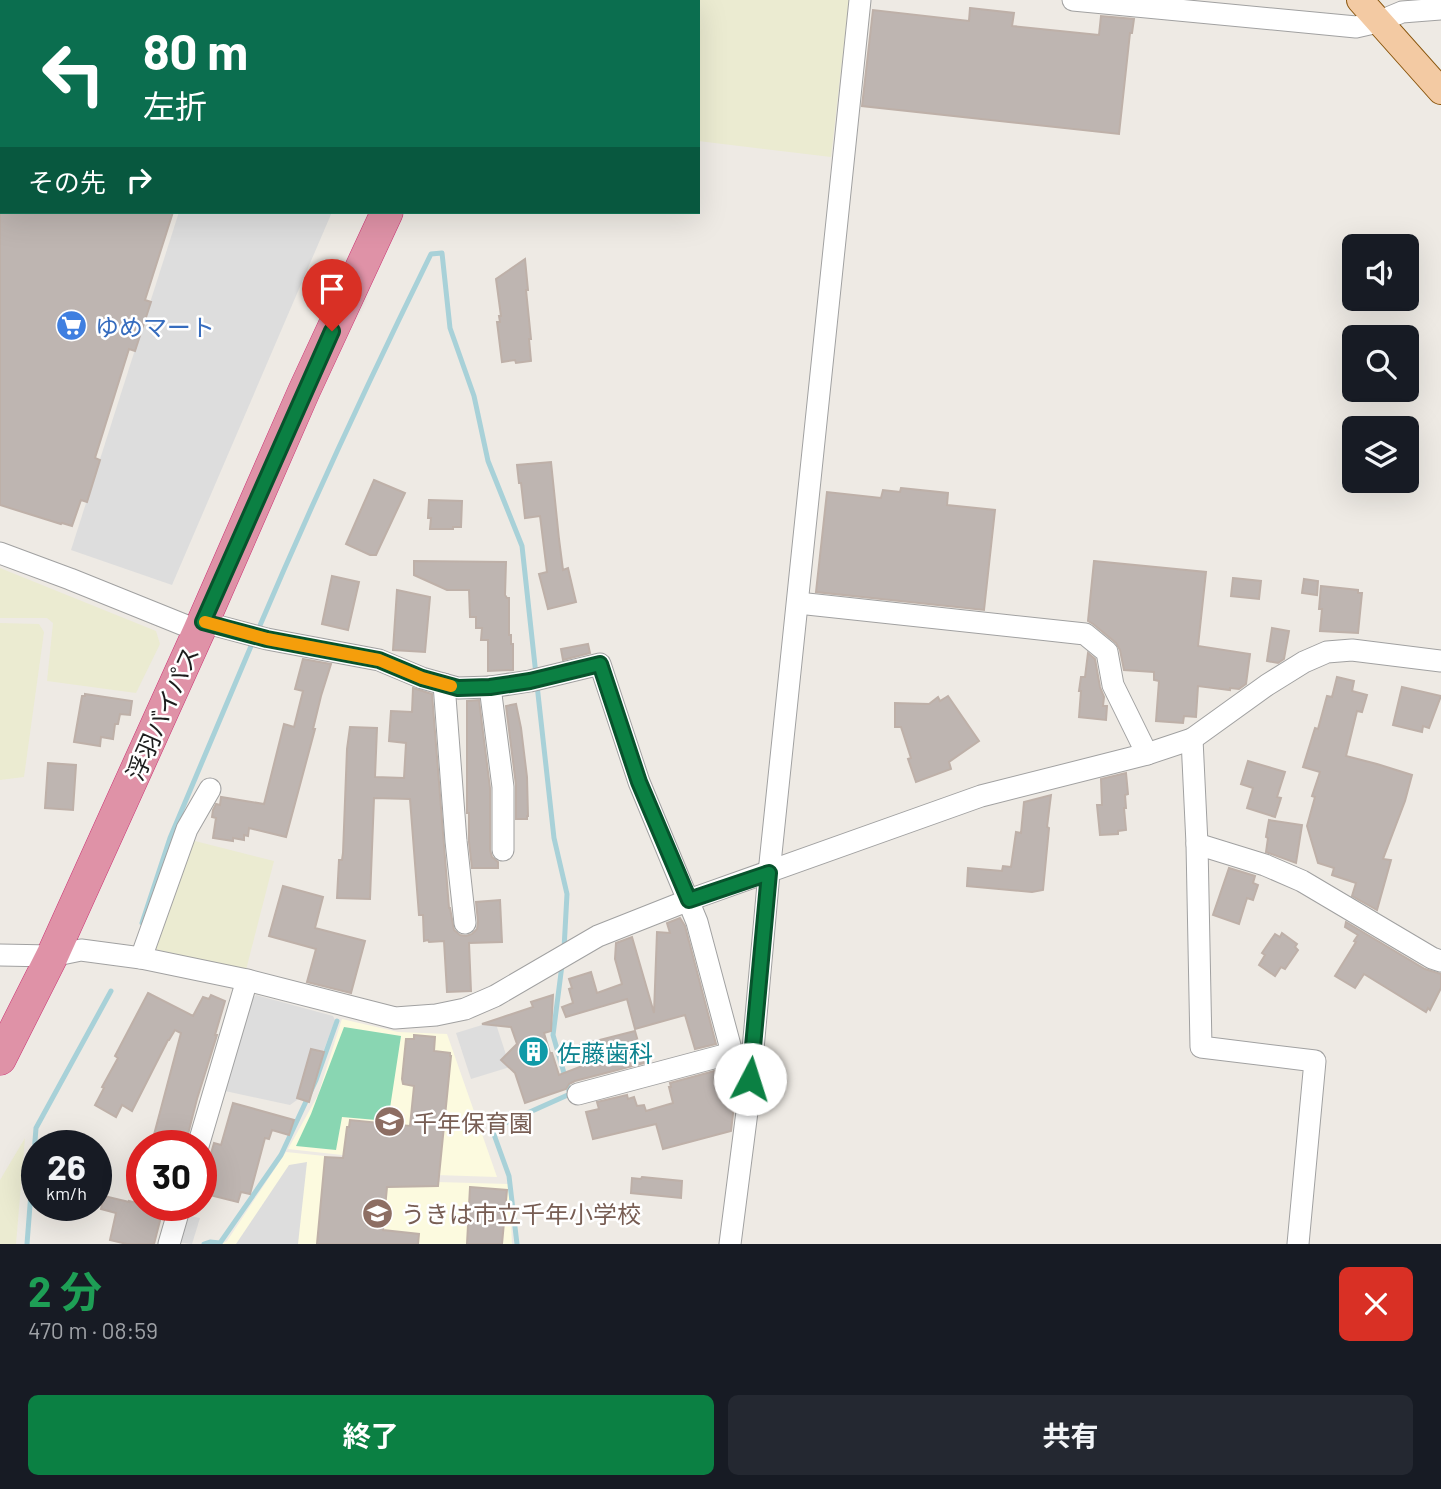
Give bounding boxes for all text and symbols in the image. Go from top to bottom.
text: 80 m [143,21,248,80]
icon: left [28,28,119,119]
text: 左折 [143,86,207,124]
icon: right [120,161,158,199]
text: その先 [28,166,106,197]
map controls [1342,234,1419,493]
button: sound [1342,234,1419,311]
pin [302,259,362,331]
icon: arrive [313,270,351,308]
supermarket icon: ゆめマート [55,309,89,343]
place label: ゆめマート [95,312,215,341]
button: search [1342,325,1419,402]
button: layers [1342,416,1419,493]
street label: 浮羽バイパス [120,642,204,784]
building icon: 佐藤歯科 [517,1035,551,1069]
place label: 佐藤歯科 [557,1038,653,1067]
position arrow [713,1042,787,1116]
school or university icon: 千年保育園 [373,1105,407,1139]
place label: 千年保育園 [413,1108,533,1137]
speed limit sign: 30 [126,1130,217,1221]
text: 26 [47,1145,86,1187]
text: km/h [46,1182,87,1204]
school or university icon: うきは市立千年小学校 [361,1196,395,1230]
place label: うきは市立千年小学校 [401,1199,641,1228]
text: 2 分 [28,1265,102,1315]
button: close [1339,1267,1413,1341]
text: 470 m · 08:59 [28,1316,158,1344]
button: 終了 [28,1395,714,1475]
button: 共有 [728,1395,1413,1475]

